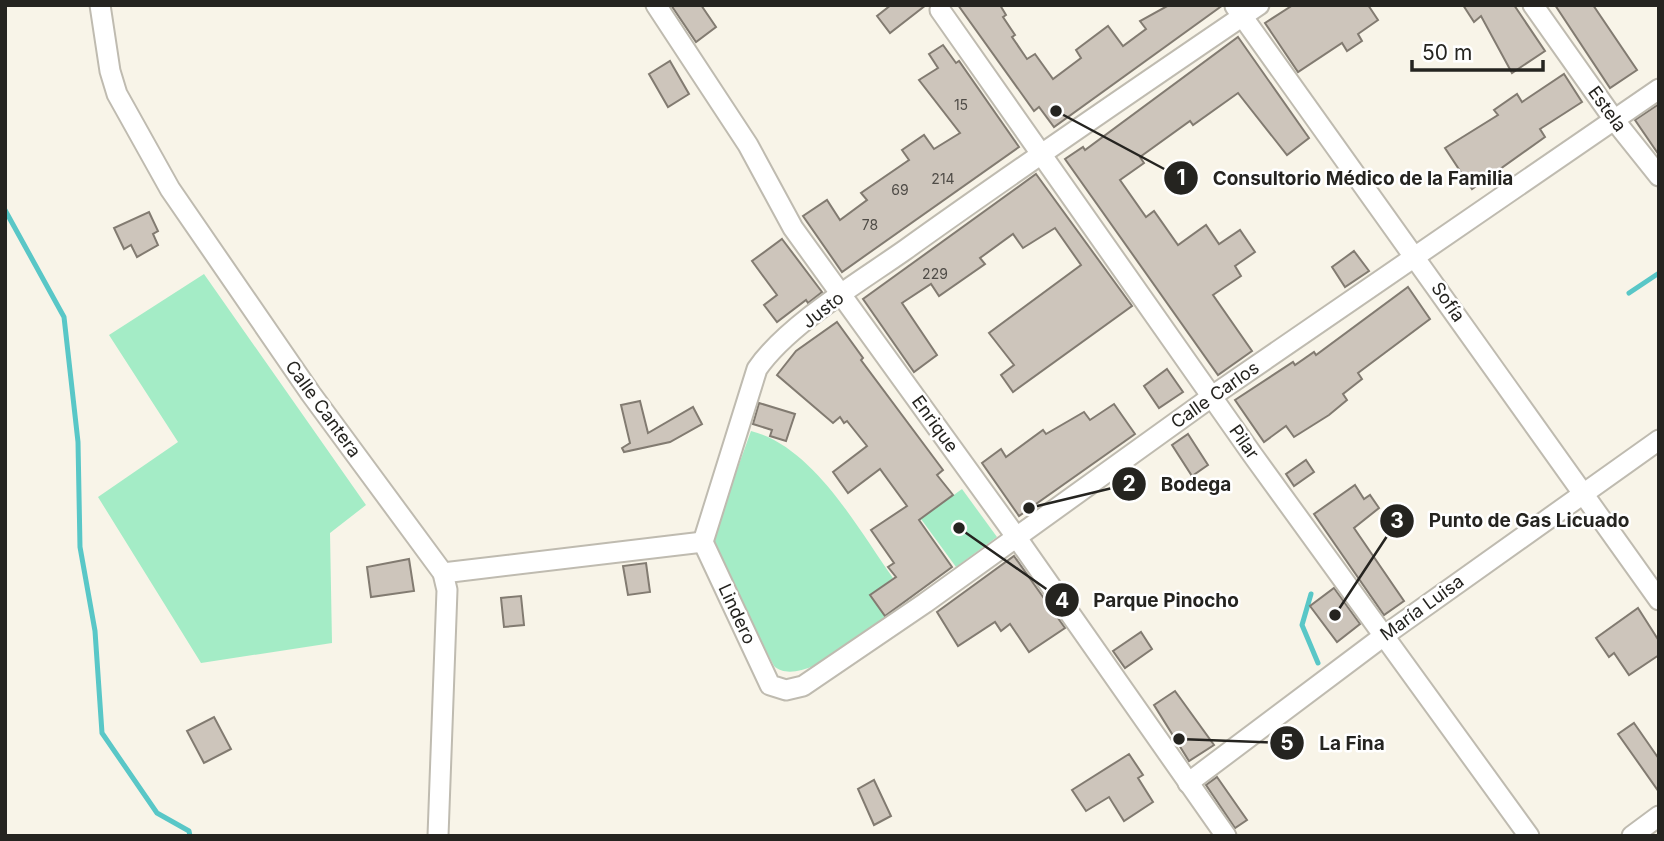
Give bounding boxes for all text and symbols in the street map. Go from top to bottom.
scale bar [1412,28,1543,72]
text: 50 m [1422,40,1472,65]
street label: Estela [1584,82,1631,136]
house number: 15 [954,96,968,113]
callout: Consultorio Médico de la Familia [1164,158,1528,198]
text: 1 [1176,165,1186,190]
text: Consultorio Médico de la Familia [1213,167,1513,190]
house number: 214 [931,170,955,187]
house number: 69 [891,181,909,198]
house number: 78 [862,216,878,233]
house number: 229 [922,265,948,282]
street label: Sofía [1427,278,1469,326]
street label: Justo [798,287,848,332]
street label: Calle Cantera [281,356,366,461]
street label: Calle Carlos [1167,357,1263,433]
street label: Enrique [908,391,963,456]
street label: Pilar [1225,420,1264,463]
callout: Bodega [1111,464,1245,504]
text: 2 [1122,471,1136,496]
text: Bodega [1161,473,1231,496]
callout: Punto de Gas Licuado [1379,501,1643,541]
text: 3 [1390,508,1404,533]
text: Punto de Gas Licuado [1429,509,1629,532]
street label: María Luisa [1376,570,1467,645]
street label: Lindero [714,580,760,647]
callout: Parque Pinocho [1044,580,1253,620]
text: 4 [1055,588,1069,613]
text: Parque Pinocho [1093,589,1239,612]
callout: La Fina [1270,723,1398,763]
text: 5 [1280,730,1294,755]
text: La Fina [1319,732,1385,755]

